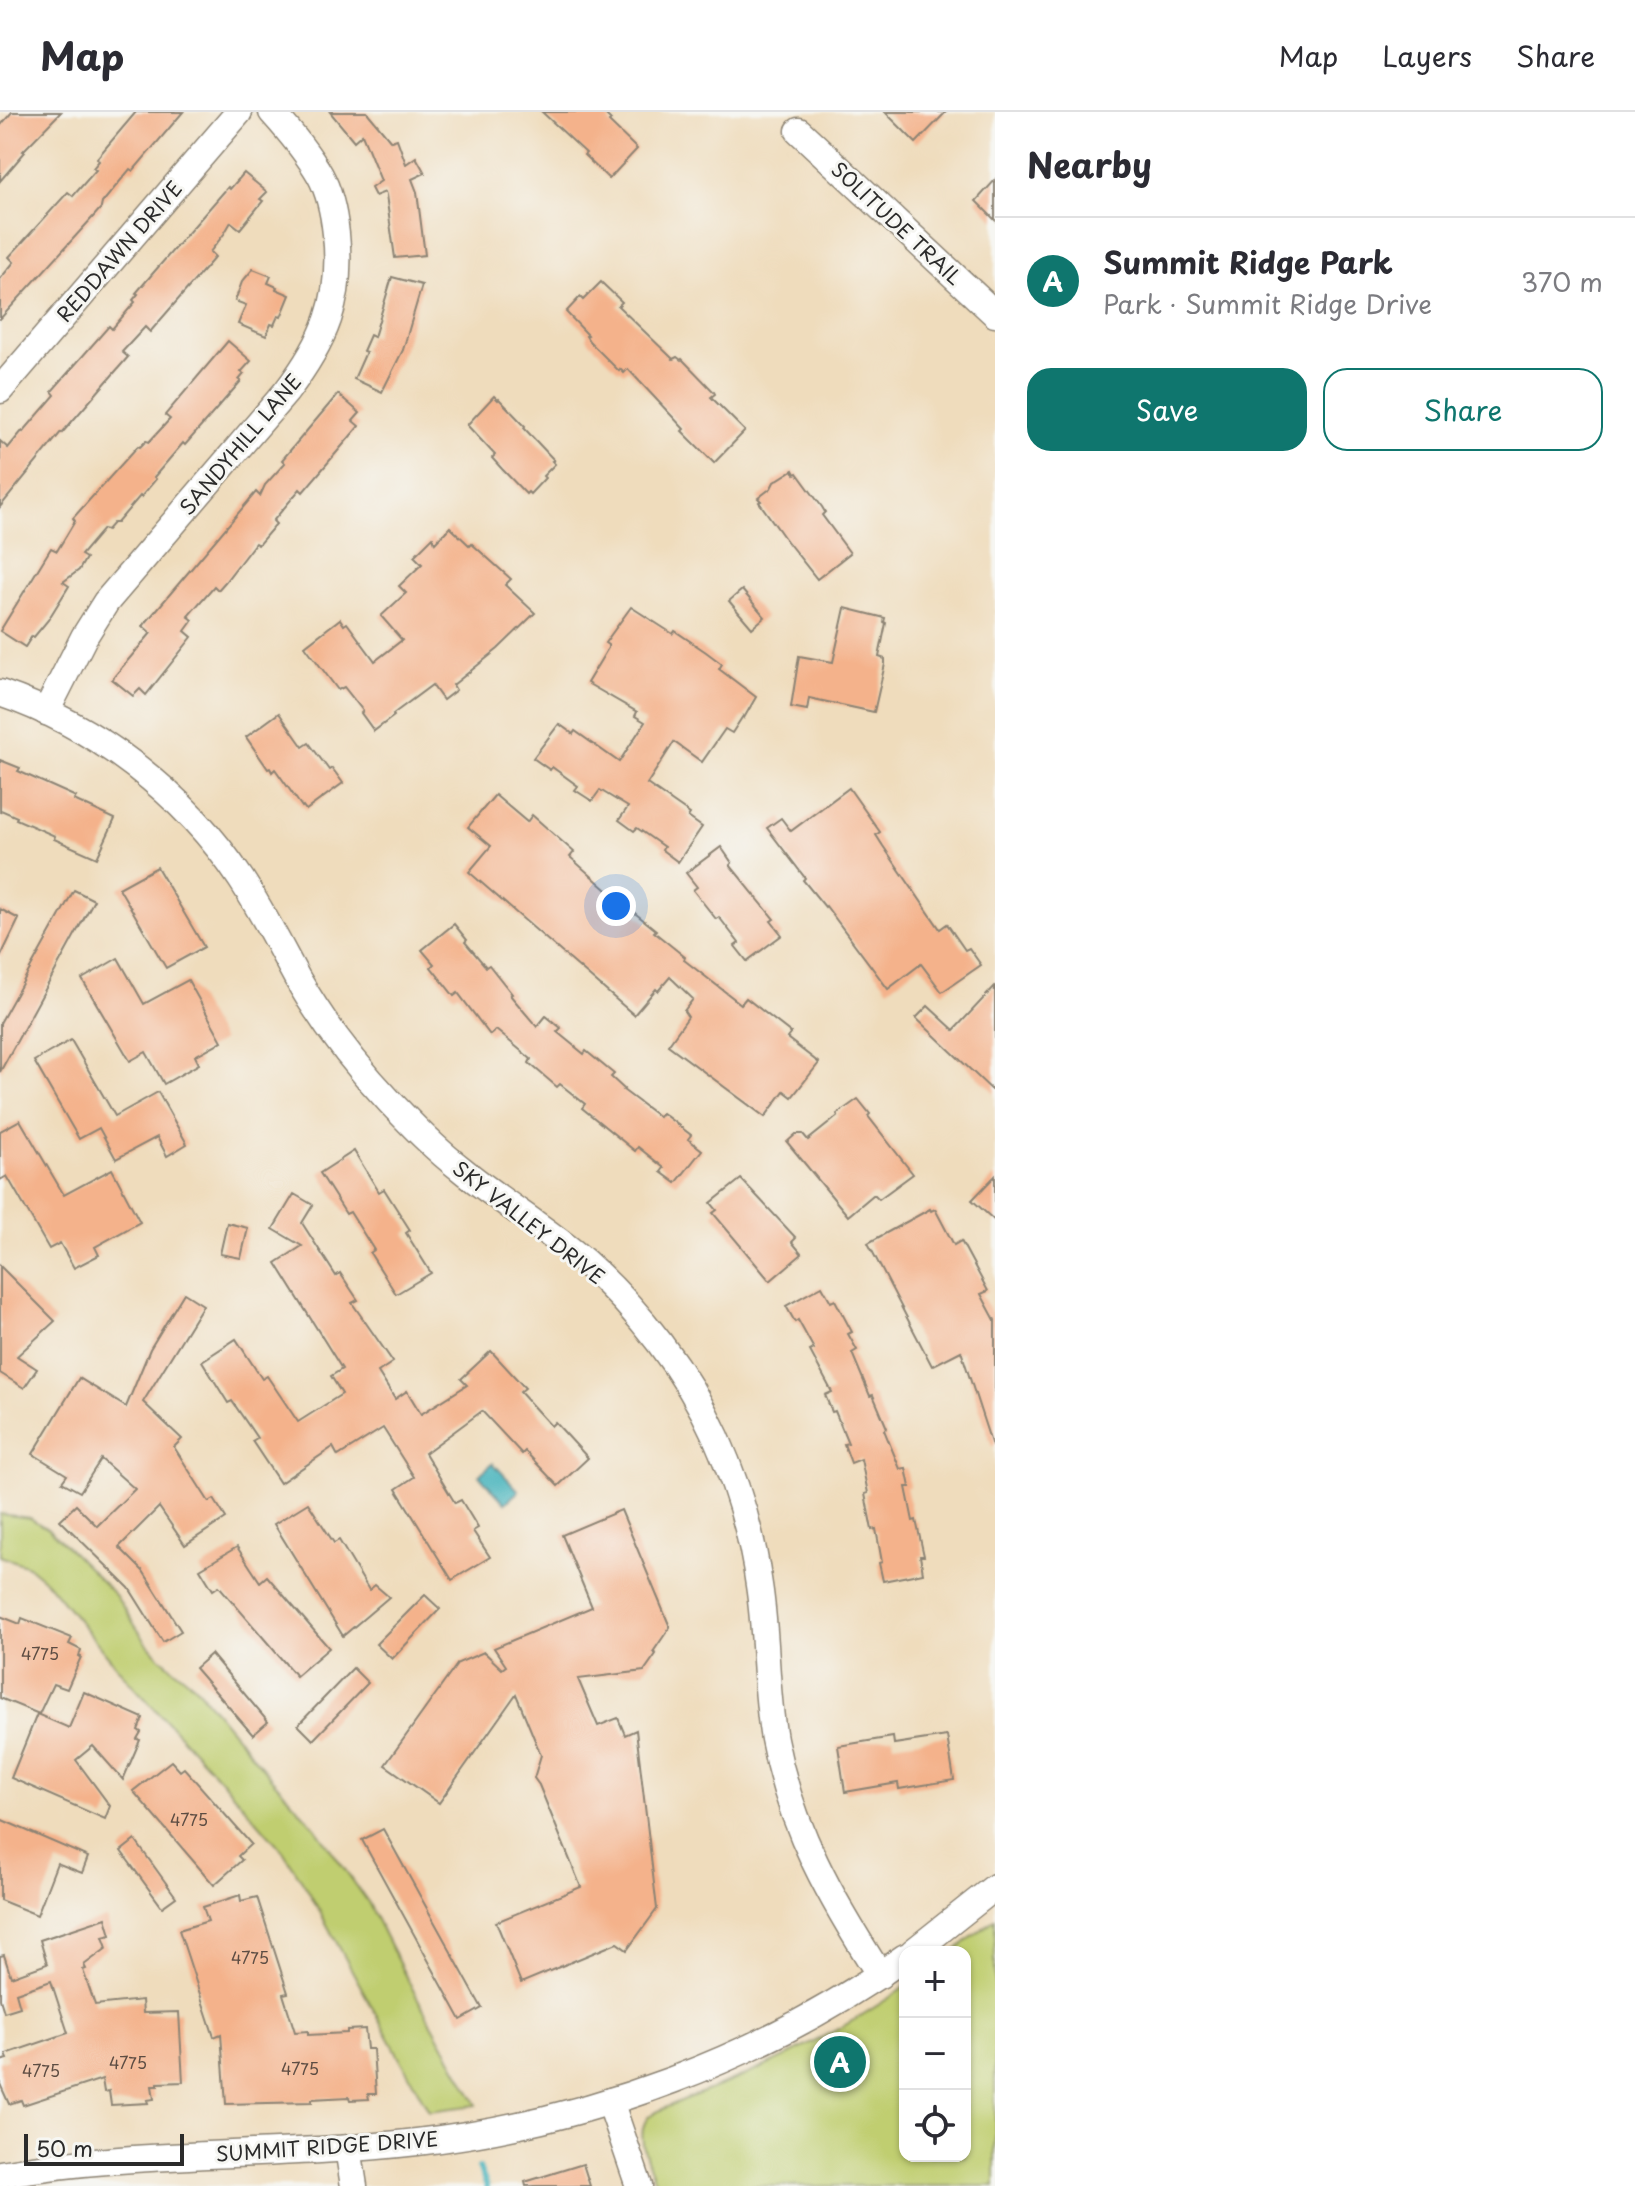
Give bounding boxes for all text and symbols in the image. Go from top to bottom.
text: Map [40,27,124,84]
text: Map [1278,34,1338,77]
text: Layers [1382,34,1472,77]
text: Share [1516,34,1595,77]
text: Nearby [1027,138,1152,190]
street label: SOLITUDE TRAIL [825,154,969,292]
street label: REDDAWN DRIVE [49,174,189,328]
text: Summit Ridge Park [1103,239,1393,284]
text: A [1043,262,1063,301]
text: 370 m [1521,262,1603,301]
text: Park · Summit Ridge Drive [1103,284,1432,323]
street label: SANDYHILL LANE [172,367,308,521]
button: Save [1027,368,1307,451]
button: Share [1323,368,1603,451]
your location [596,886,636,926]
street label: SKY VALLEY DRIVE [447,1153,611,1291]
house number: 4775 [21,1641,59,1665]
house number: 4775 [170,1807,208,1831]
house number: 4775 [231,1945,269,1969]
map controls [899,1946,971,2162]
button: + [899,1946,971,2018]
button: − [899,2018,971,2090]
pin: A [814,2032,866,2092]
house number: 4775 [109,2050,147,2074]
house number: 4775 [281,2056,319,2080]
house number: 4775 [22,2058,60,2082]
button: locate [899,2090,971,2162]
street label: SUMMIT RIDGE DRIVE [215,2123,439,2169]
scale bar [24,2130,184,2166]
text: 50 m [36,2131,93,2164]

